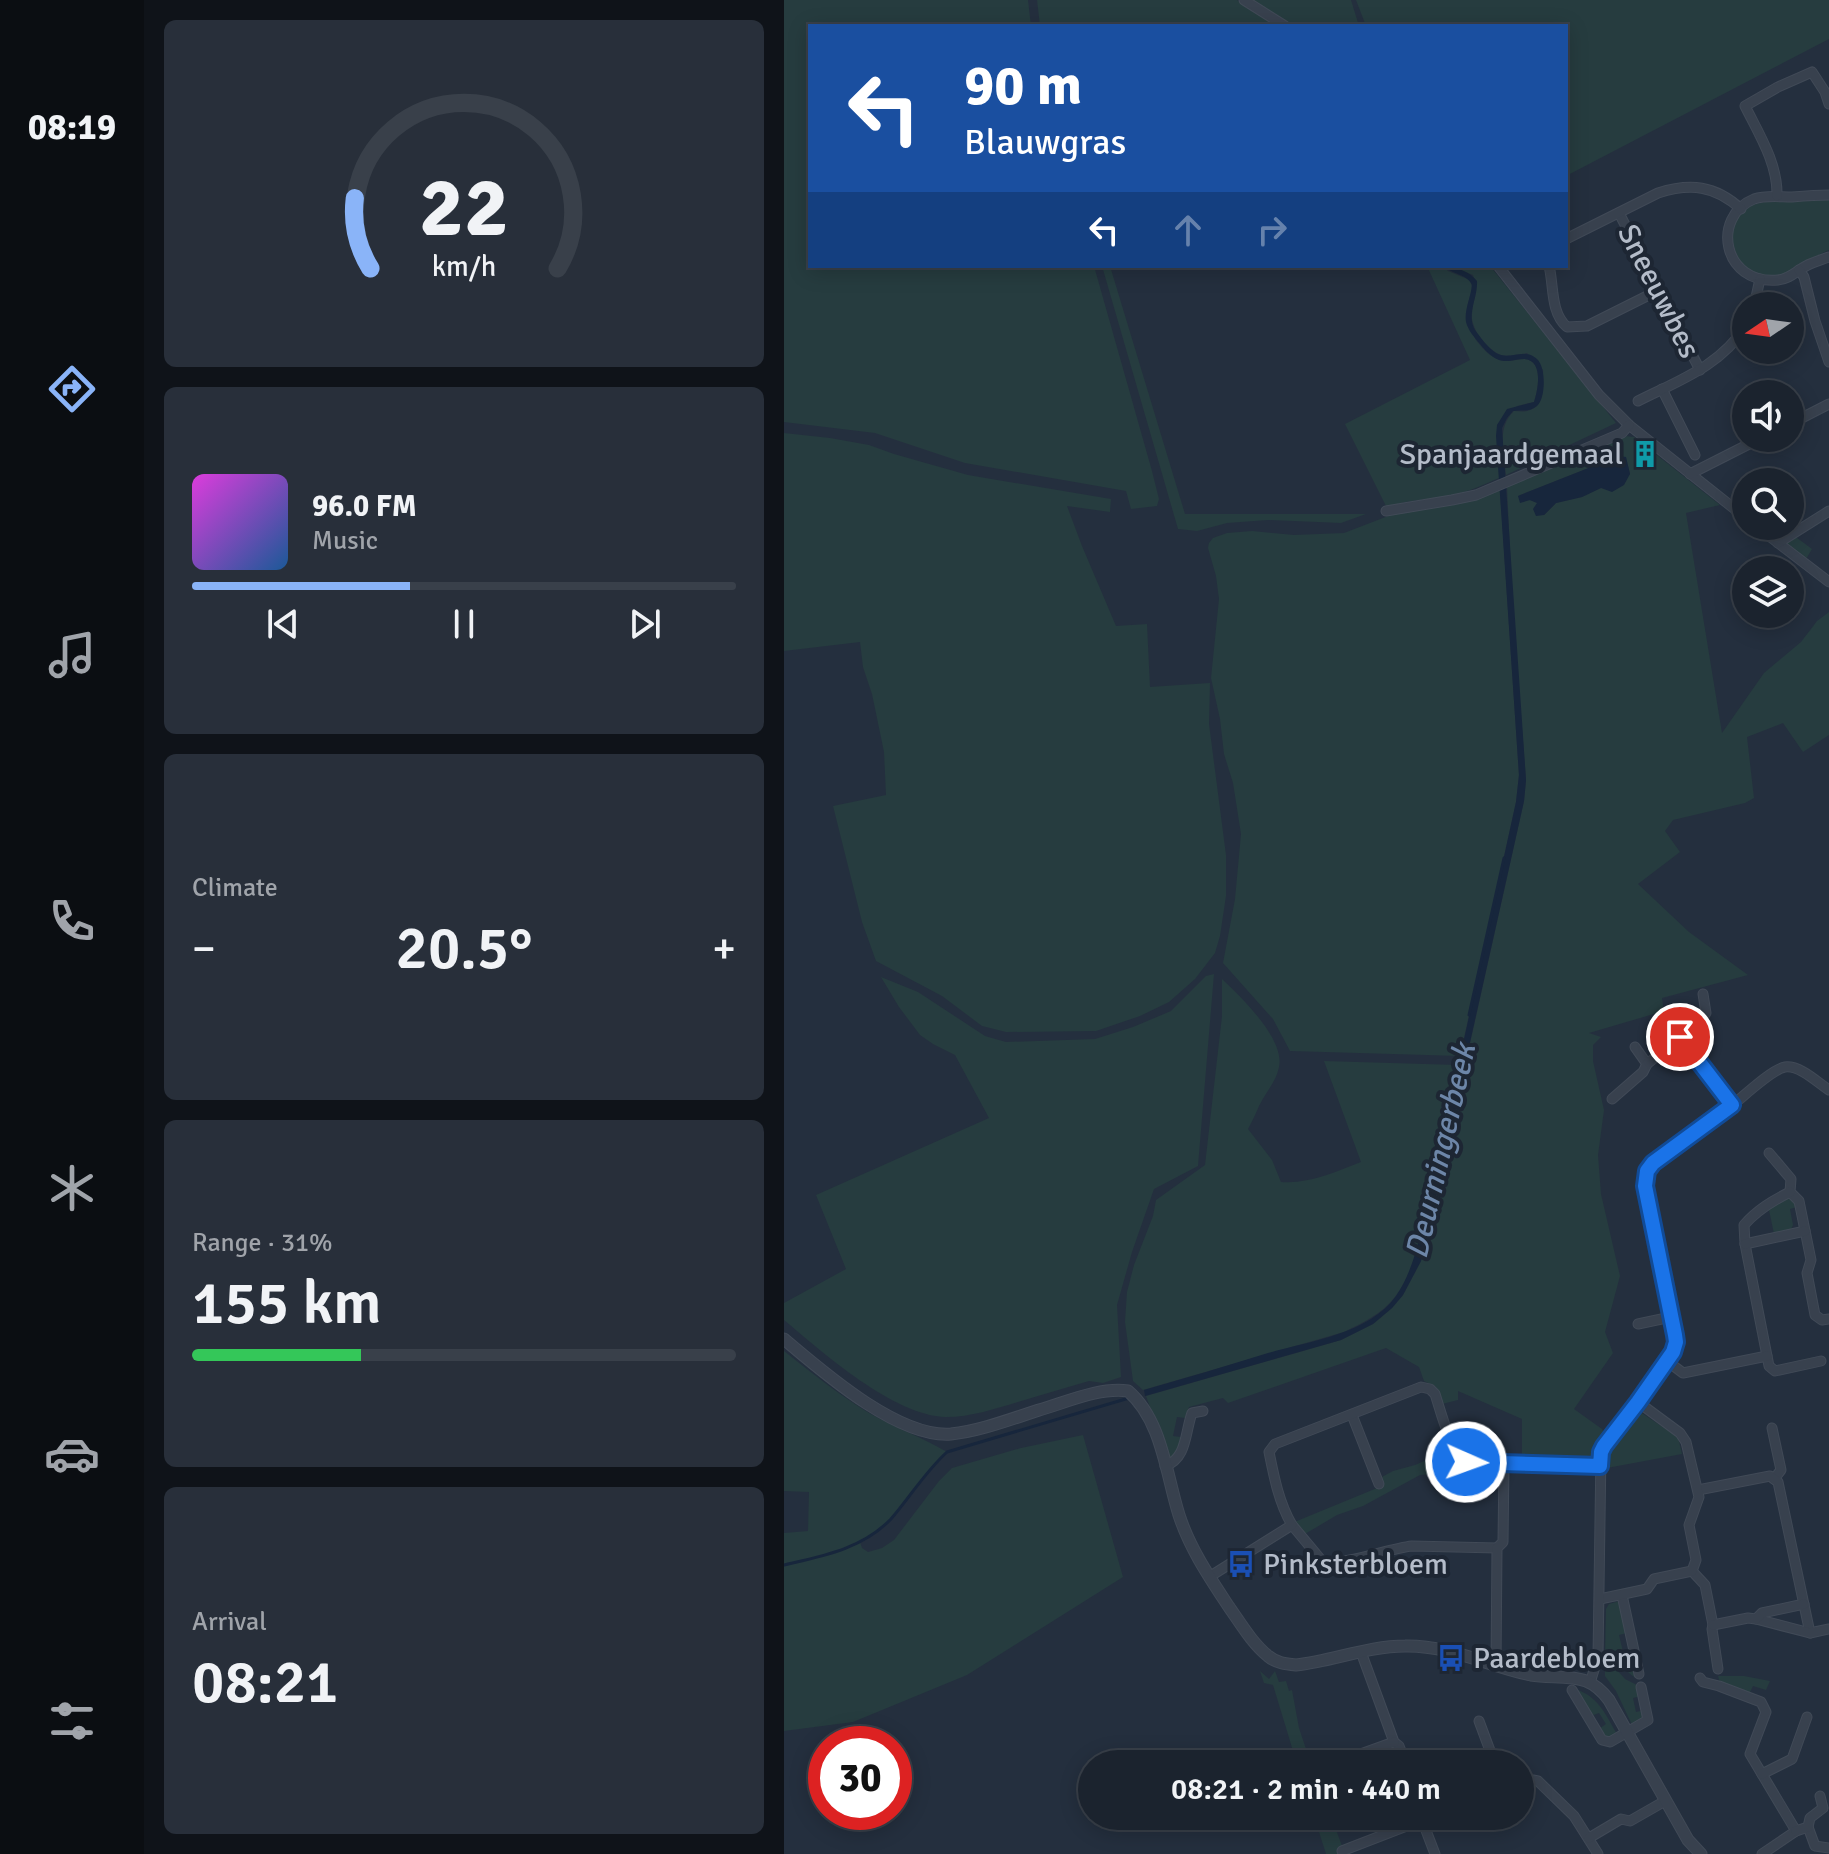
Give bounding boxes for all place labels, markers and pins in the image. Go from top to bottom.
place label: Spanjaardgemaal [1399,436,1623,473]
building icon: Spanjaardgemaal [1630,439,1660,469]
pin [1646,1003,1714,1071]
place label: Pinksterbloem [1263,1546,1448,1583]
bus stop icon: Pinksterbloem [1226,1549,1256,1579]
place label: Paardebloem [1473,1640,1640,1677]
bus stop icon: Paardebloem [1436,1643,1466,1673]

